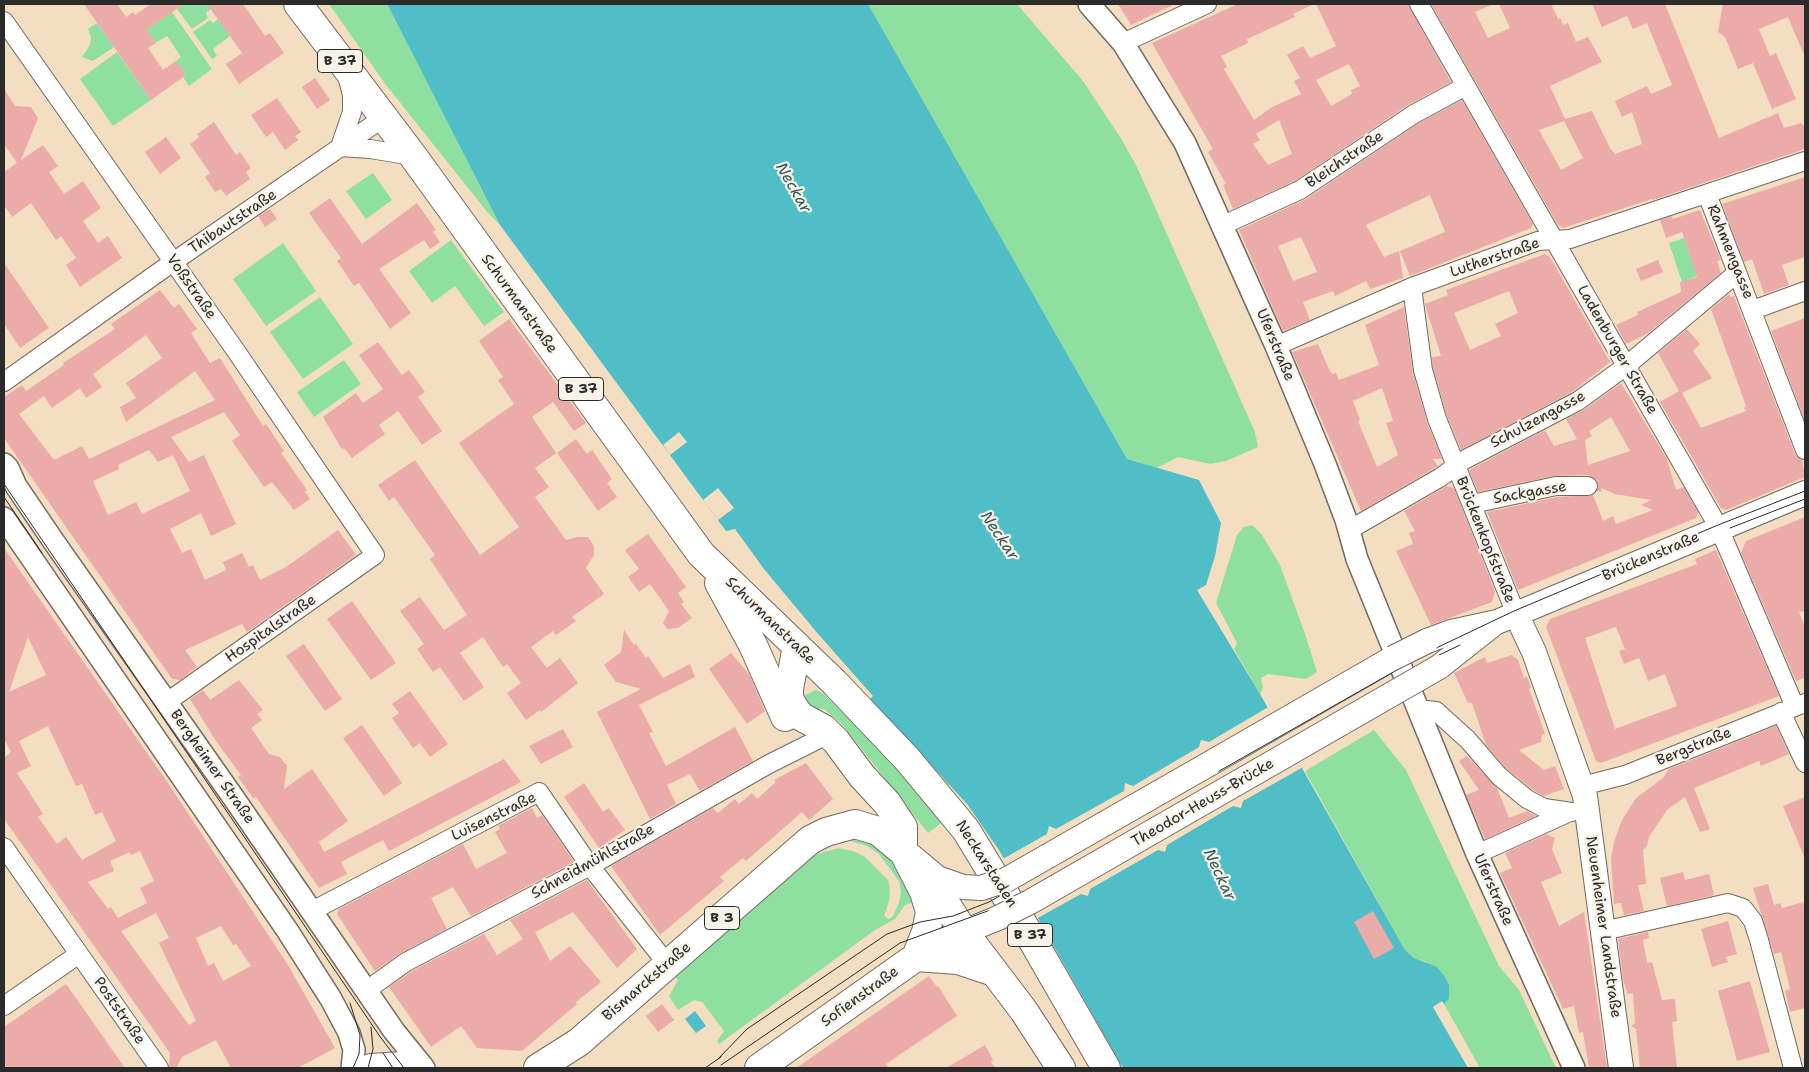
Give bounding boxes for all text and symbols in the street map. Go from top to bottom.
road number: B 37 [318,49,362,72]
street label: Bleichstraße [1303,127,1387,193]
water label: Neckar [771,159,815,217]
street label: Thibautstraße [186,186,280,258]
street label: Rahmengasse [1703,202,1757,302]
street label: Lutherstraße [1448,234,1542,282]
street label: Voßstraße [162,251,220,323]
street label: Schurmanstraße [477,251,561,357]
street label: Ladenburger Straße [1573,282,1661,418]
street label: Uferstraße [1252,306,1298,384]
road number: B 37 [558,378,604,400]
street label: Schulzengasse [1487,387,1589,453]
street label: Brückenkopfstraße [1451,474,1519,606]
street label: Sackgasse [1492,478,1568,508]
water label: Neckar [976,508,1022,564]
street label: Brückenstraße [1600,528,1702,586]
street label: Schurmanstraße [721,573,819,669]
street label: Hospitalstraße [222,591,320,667]
street label: Bergheimer Straße [166,706,258,828]
street label: Bergstraße [1654,724,1734,770]
street label: Theodor-Heuss-Brücke [1129,755,1277,851]
street label: Luisenstraße [449,789,539,845]
street label: Neckarstaden [951,817,1021,911]
street label: Schneidmühlstraße [528,821,658,903]
street label: Neuenheimer Landstraße [1581,835,1625,1019]
water label: Neckar [1199,846,1239,904]
street label: Uferstraße [1469,851,1517,929]
road number: B 3 [704,906,740,930]
road number: B 37 [1008,924,1052,946]
street label: Bismarckstraße [599,939,695,1025]
street label: Sofienstraße [818,963,902,1031]
street label: Poststraße [89,974,149,1048]

